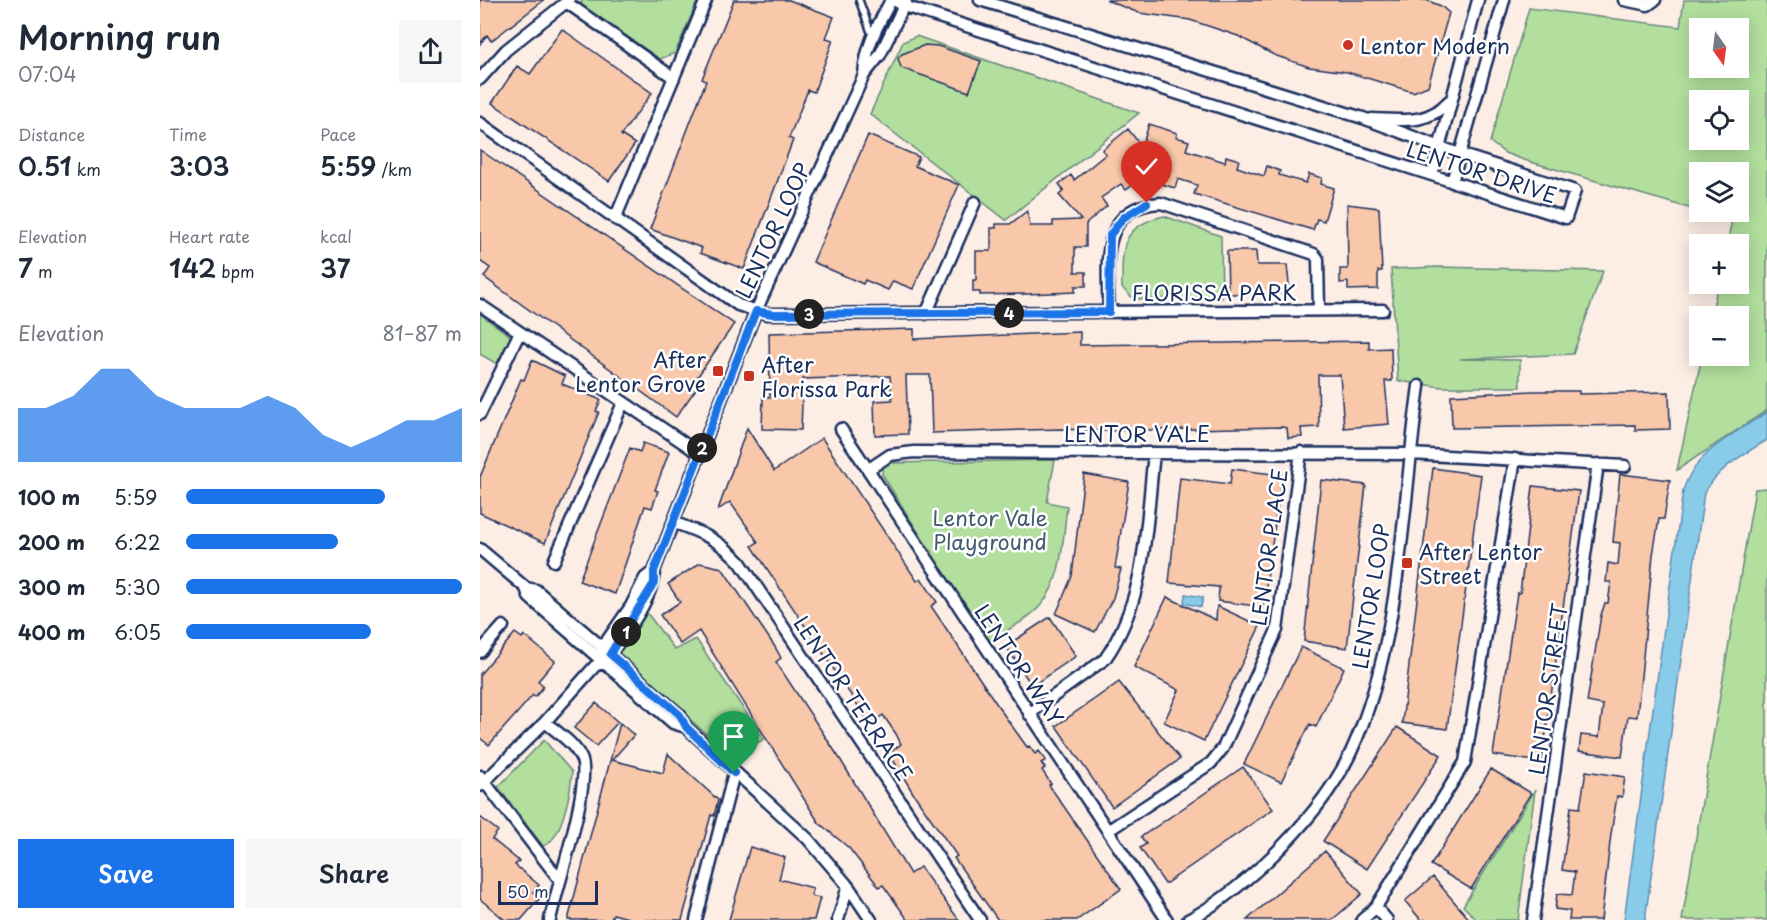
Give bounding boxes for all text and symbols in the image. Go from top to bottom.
text: Morning run [18,11,221,61]
north arrow [1689,18,1749,78]
map controls [1689,18,1749,366]
button: share [399,20,462,83]
place label: Lentor Modern [1360,29,1510,61]
marker: Lentor Modern [1341,38,1355,52]
text: 07:04 [18,59,77,89]
button: locate [1689,90,1749,150]
text: Distance [18,122,85,146]
text: Time [169,122,207,146]
text: Pace [320,122,356,146]
street label: LENTOR DRIVE [1403,132,1561,210]
pin [1121,141,1172,203]
text: 0.51 [18,146,72,185]
text: 3:03 [169,146,229,185]
text: 5:59 [320,146,376,185]
icon: check [1130,150,1163,183]
text: km [72,157,101,181]
text: /km [376,157,412,181]
street label: LENTOR LOOP [726,157,818,303]
button: layers [1689,162,1749,222]
text: Elevation [18,224,87,248]
text: Heart rate [169,224,250,248]
text: kcal [320,224,352,248]
button: + [1689,234,1749,294]
text: 7 [18,248,33,287]
text: 142 [169,248,216,287]
text: 37 [320,248,350,287]
text: m [33,259,53,283]
text: bpm [216,259,255,283]
street label: FLORISSA PARK [1131,276,1297,308]
pin: 4 [994,298,1024,328]
pin: 3 [794,299,824,329]
text: 4 [1004,301,1014,325]
text: 3 [804,302,814,326]
button: − [1689,306,1749,366]
text: Elevation [18,318,104,348]
text: 81–87 m [383,318,462,348]
place label: After Lentor Grove [575,343,706,399]
place label: After Florissa Park [761,348,892,404]
marker: After Lentor Grove [711,364,725,378]
marker: After Florissa Park [742,369,756,383]
street label: LENTOR VALE [1064,417,1210,449]
pin: 2 [687,433,717,463]
text: 2 [696,436,708,460]
street label: LENTOR PLACE [1241,466,1295,628]
text: 100 m [18,482,80,512]
text: 5:59 [114,482,158,512]
park label: Lentor Vale Playground [933,501,1047,557]
street label: LENTOR LOOP [1343,521,1397,671]
text: 200 m [18,527,85,557]
text: 6:22 [114,527,161,557]
place label: After Lentor Street [1419,535,1542,591]
marker: After Lentor Street [1400,556,1414,570]
text: 300 m [18,572,86,602]
text: 5:30 [114,572,160,602]
street label: LENTOR WAY [968,597,1073,731]
street label: LENTOR STREET [1519,601,1575,777]
street label: LENTOR TERRACE [787,609,921,787]
text: 400 m [18,617,86,647]
text: 6:05 [114,617,161,647]
pin: 1 [611,617,641,647]
text: 1 [622,620,630,644]
pin [708,711,759,773]
icon: arrive [717,720,750,753]
button: Save [18,839,234,908]
button: Share [246,839,462,908]
scale bar [498,878,598,906]
text: 50 m [507,879,548,903]

